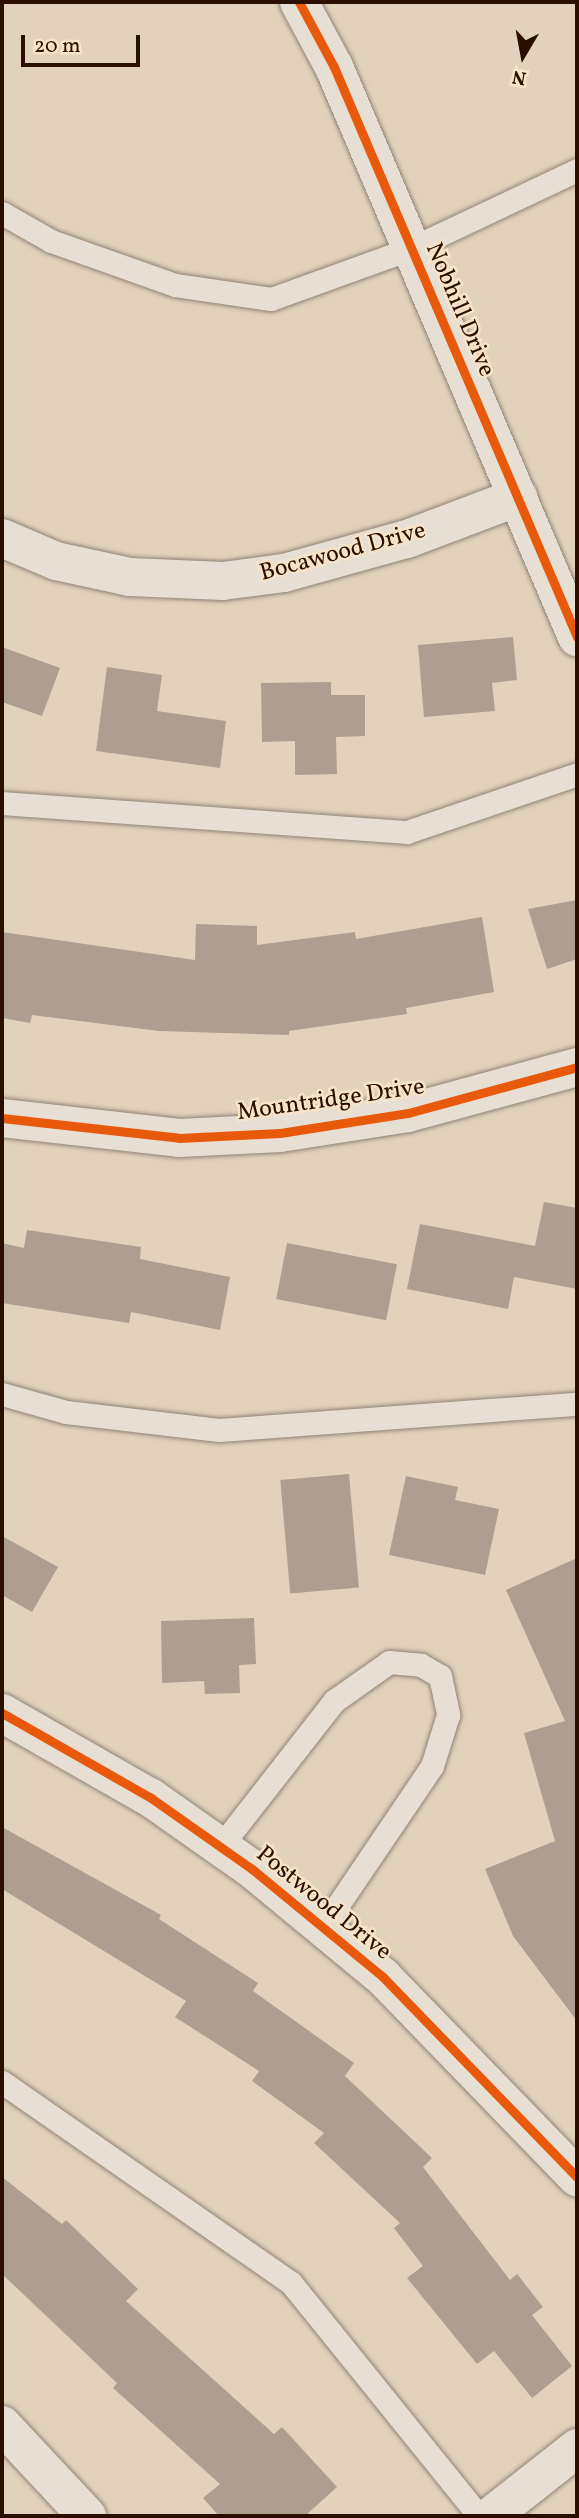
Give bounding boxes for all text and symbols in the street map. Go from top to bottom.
scale bar [24,21,144,65]
north arrow [488,21,558,91]
text: 20 m [34,32,80,61]
text: N [510,63,528,91]
street label: Nobhill Drive [418,239,500,381]
street label: Bocawood Drive [257,517,429,589]
street label: Mountridge Drive [236,1074,426,1128]
street label: Postwood Drive [250,1841,396,1967]

